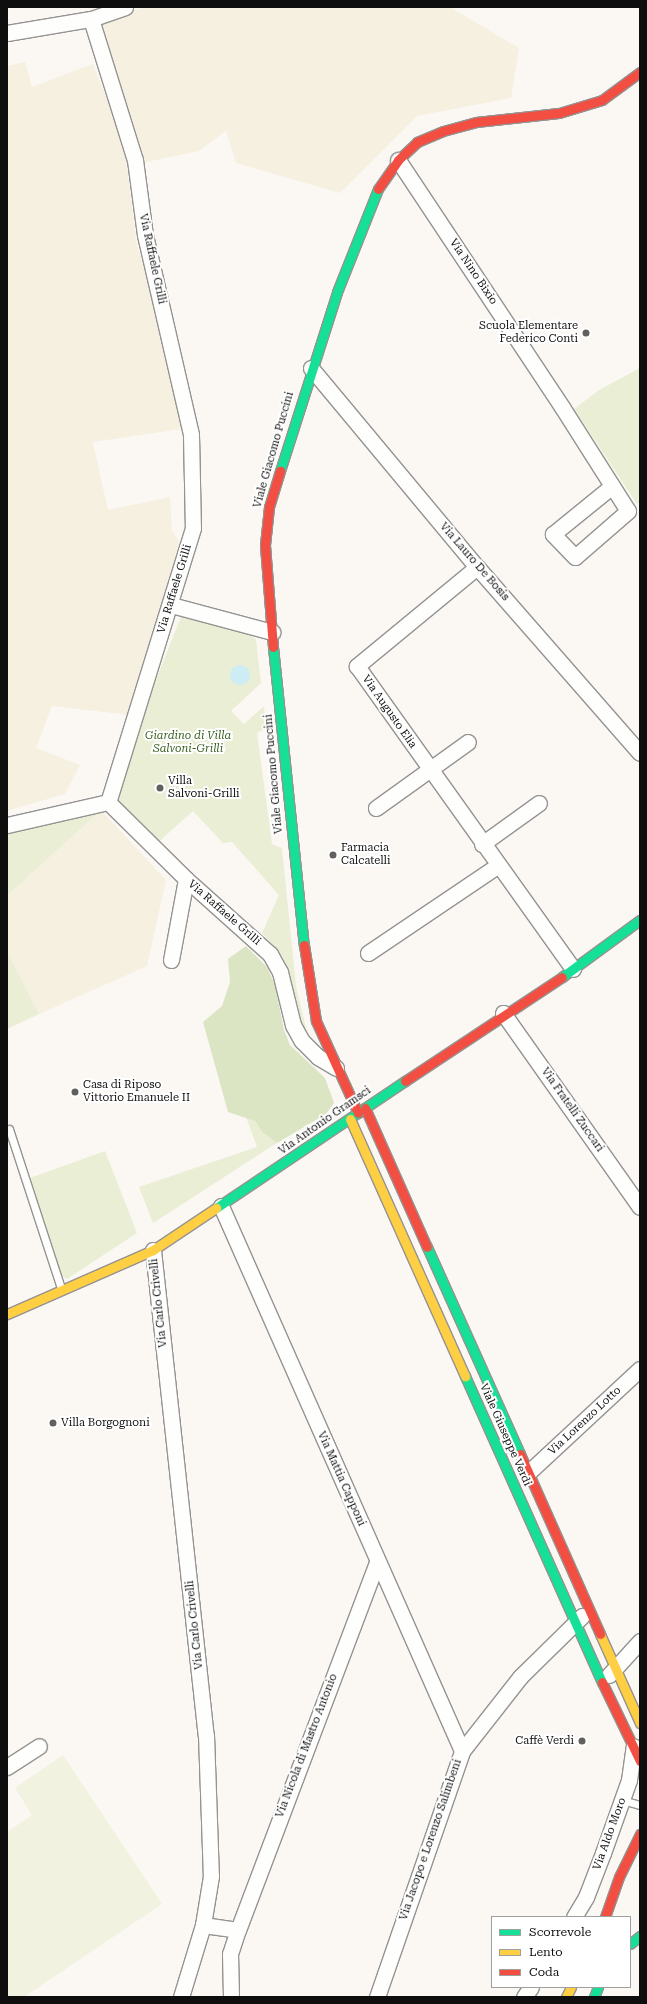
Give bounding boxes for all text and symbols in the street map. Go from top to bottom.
street label: Via Raffaele Grilli [136,213,168,305]
street label: Via Nino Bixio [446,237,500,307]
place label: Scuola Elementare Federico Conti [479,320,578,346]
marker: Scuola Elementare Federico Conti [581,328,591,338]
street label: Viale Giacomo Puccini [251,390,297,510]
street label: Via Lauro De Bosis [436,520,512,604]
street label: Via Raffaele Grilli [155,543,195,635]
street label: Via Augusto Elia [359,673,419,751]
street label: Viale Giacomo Puccini [262,714,286,834]
park label: Giardino di Villa Salvoni-Grilli [145,730,231,756]
place label: Villa Salvoni-Grilli [168,775,240,801]
marker: Villa Salvoni-Grilli [155,783,165,793]
place label: Farmacia Calcatelli [341,842,390,868]
marker: Farmacia Calcatelli [328,850,338,860]
street label: Via Raffaele Grilli [185,878,263,948]
street label: Via Fratelli Zuccari [538,1065,606,1155]
place label: Casa di Riposo Vittorio Emanuele II [83,1079,190,1105]
street label: Via Antonio Gramsci [276,1084,374,1158]
marker: Casa di Riposo Vittorio Emanuele II [70,1087,80,1097]
street label: Via Carlo Crivelli [148,1258,170,1348]
street label: Viale Giuseppe Verdi [476,1382,534,1488]
street label: Via Lorenzo Lotto [546,1384,624,1458]
place label: Villa Borgognoni [61,1416,150,1430]
marker: Villa Borgognoni [48,1418,58,1428]
street label: Via Mattia Capponi [314,1430,368,1528]
street label: Via Carlo Crivelli [184,1580,206,1670]
street label: Via Nicola di Mastro Antonio [273,1672,341,1820]
place label: Caffè Verdi [515,1734,574,1748]
marker: Caffè Verdi [577,1736,587,1746]
street label: Via Jacopo e Lorenzo Salimbeni [397,1758,465,1922]
street label: Via Aldo Moro [591,1796,629,1872]
legend [491,1916,631,1988]
text: Scorrevole [529,1925,591,1939]
text: Lento [529,1945,563,1959]
text: Coda [529,1965,559,1979]

